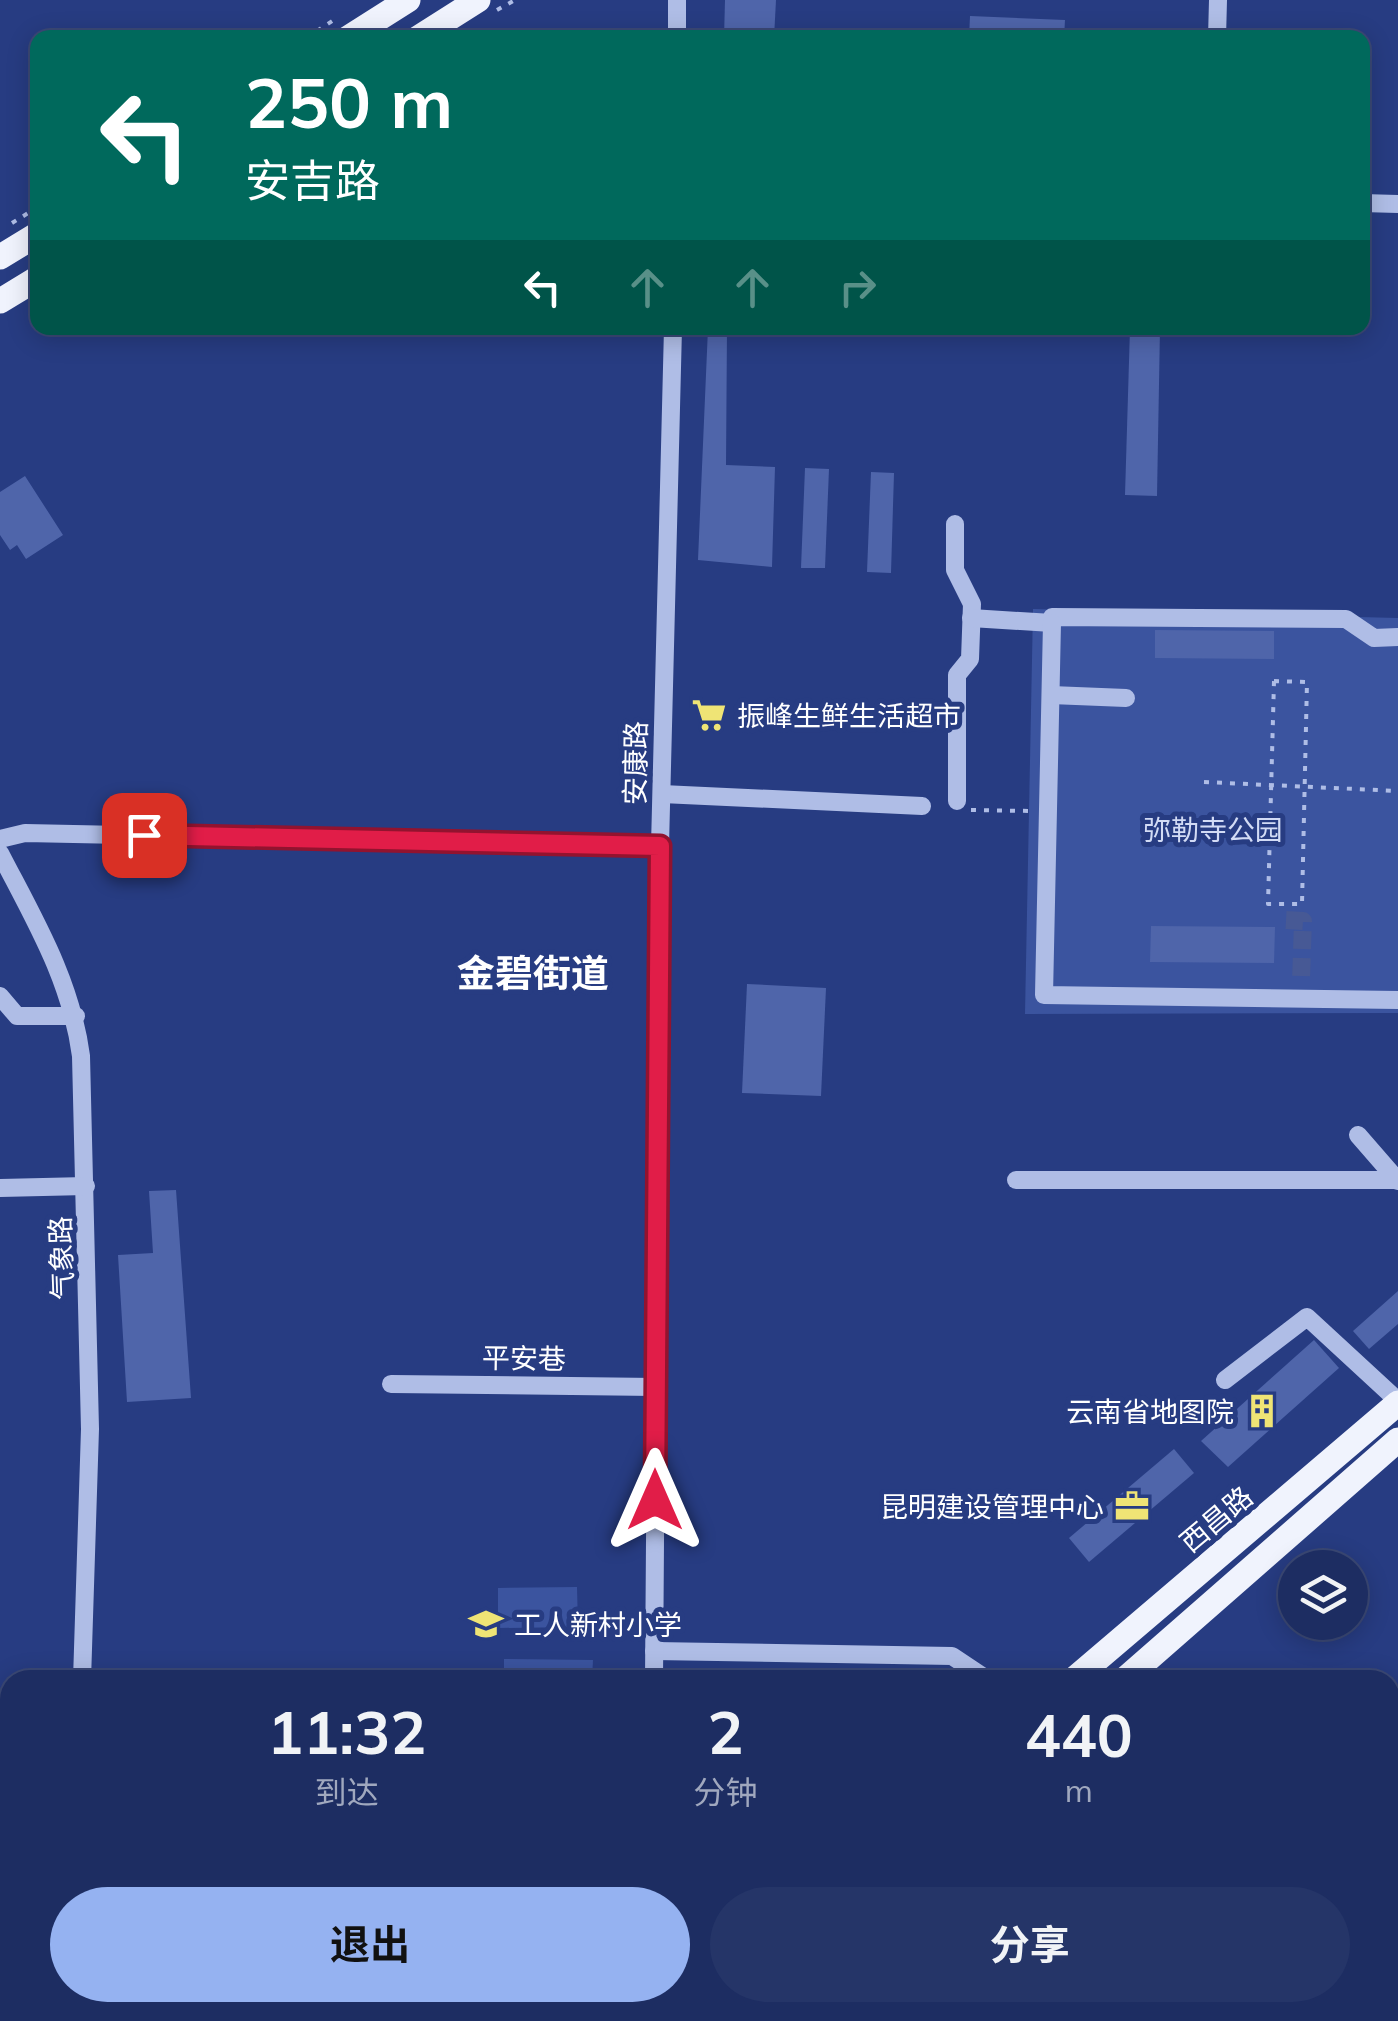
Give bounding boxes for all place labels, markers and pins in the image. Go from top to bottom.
supermarket icon: 振峰生鲜生活超市 [690,696,728,734]
place label: 振峰生鲜生活超市 [737,698,961,733]
pin [102,793,187,878]
building icon: 云南省地图院 [1243,1392,1281,1430]
place label: 云南省地图院 [1066,1394,1234,1429]
office icon: 昆明建设管理中心 [1113,1487,1151,1525]
place label: 昆明建设管理中心 [880,1489,1104,1524]
school or university icon: 工人新村小学 [467,1605,505,1643]
place label: 工人新村小学 [514,1607,682,1642]

